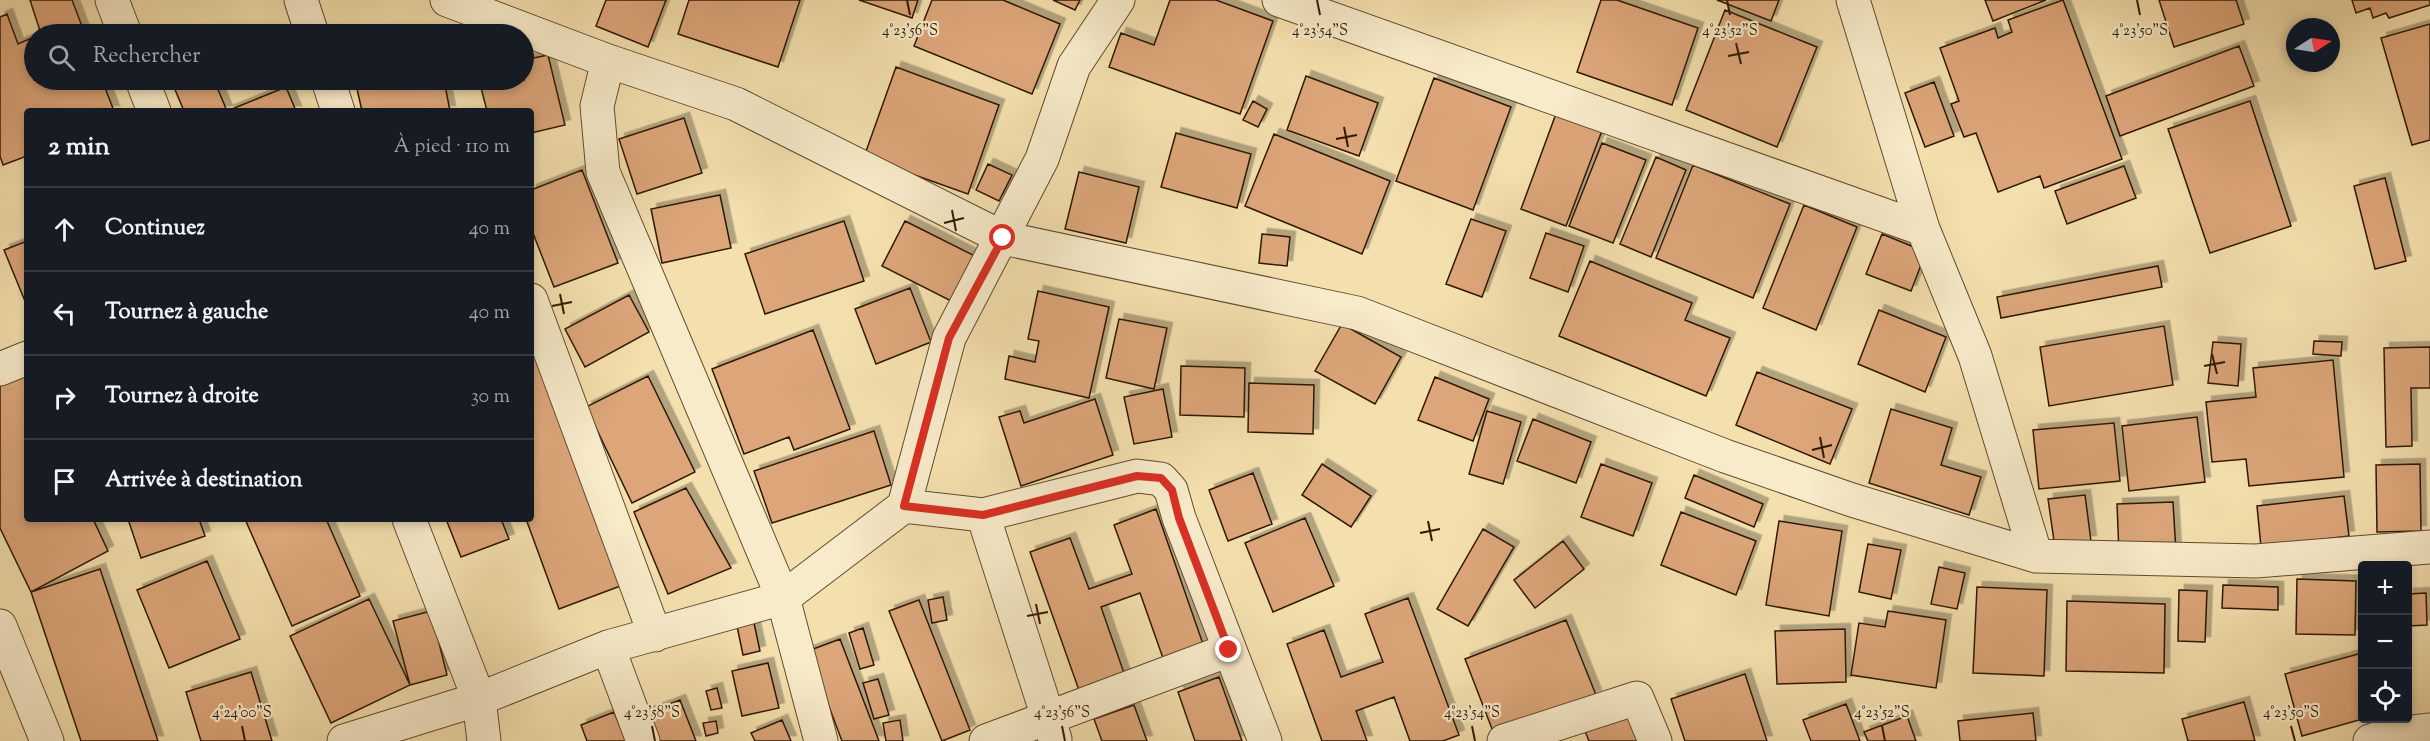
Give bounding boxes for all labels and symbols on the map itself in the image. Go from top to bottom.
north arrow [2286,18,2340,72]
text: 4°23'56"S [882,21,938,42]
text: 4°23'54"S [1292,21,1348,42]
text: 4°23'52"S [1702,21,1758,42]
text: 4°23'50"S [2112,21,2168,42]
route start [989,224,1015,250]
route end [1215,636,1241,662]
text: 4°24'00"S [212,703,272,724]
text: 4°23'58"S [624,703,680,724]
text: 4°23'56"S [1034,703,1090,724]
text: 4°23'54"S [1444,703,1500,724]
text: 4°23'52"S [1854,703,1910,724]
text: 4°23'50"S [2263,703,2319,724]

